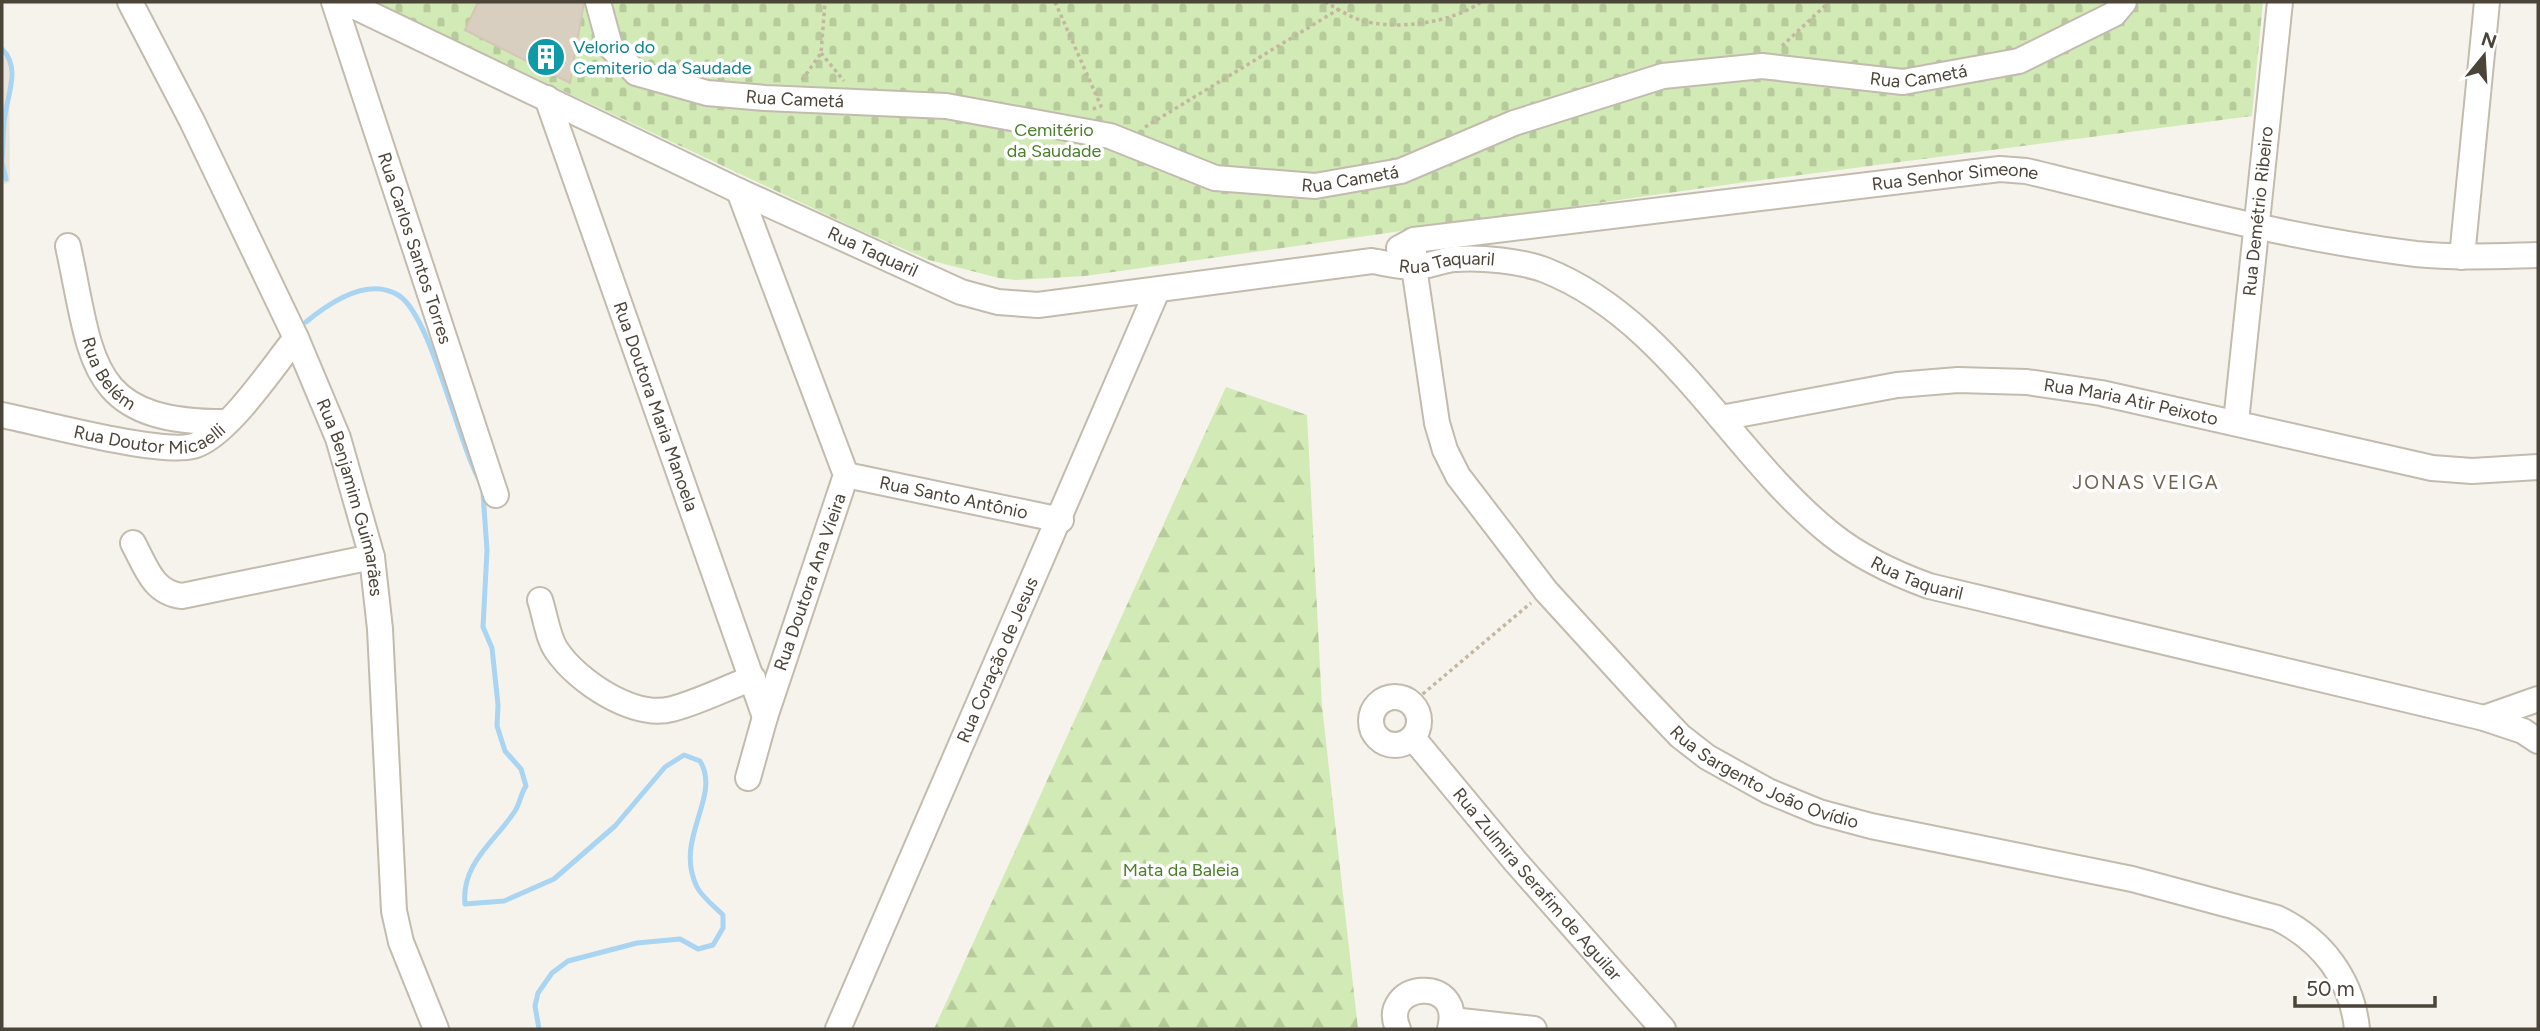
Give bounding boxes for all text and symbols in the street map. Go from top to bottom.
north arrow [2449,21,2519,91]
text: N [2479,27,2500,54]
building icon: Velorio do Cemiterio da Saudade [525,36,567,78]
place label: Velorio do Cemiterio da Saudade [573,36,752,79]
street label: Rua Cametá [1869,60,1969,93]
street label: Rua Cametá [745,85,844,112]
park label: Cemitério da Saudade [1007,119,1101,162]
street label: Rua Demétrio Ribeiro [2238,125,2278,297]
street label: Rua Carlos Santos Torres [373,149,457,347]
street label: Rua Senhor Simeone [1870,158,2041,195]
street label: Rua Cametá [1301,161,1400,197]
street label: Rua Taquaril [824,222,921,282]
street label: Rua Taquaril [1398,247,1496,278]
street label: Rua Doutora Maria Manoela [609,299,703,514]
street label: Rua Belém [77,334,140,415]
street label: Rua Maria Atir Peixoto [2042,374,2220,430]
street label: Rua Benjamim Guimarães [312,395,387,597]
street label: Rua Doutor Micaelli [72,419,230,459]
street label: Rua Santo Antônio [877,471,1030,524]
district label: JONAS VEIGA [2072,471,2220,494]
street label: Rua Doutora Ana Vieira [769,490,851,674]
street label: Rua Taquaril [1867,551,1965,605]
street label: Rua Coração de Jesus [952,574,1043,746]
street label: Rua Sargento João Ovídio [1665,721,1861,833]
street label: Rua Zulmira Serafim de Aguilar [1448,783,1626,985]
park label: Mata da Baleia [1123,859,1239,881]
scale bar [2295,964,2435,1008]
text: 50 m [2306,976,2355,1001]

